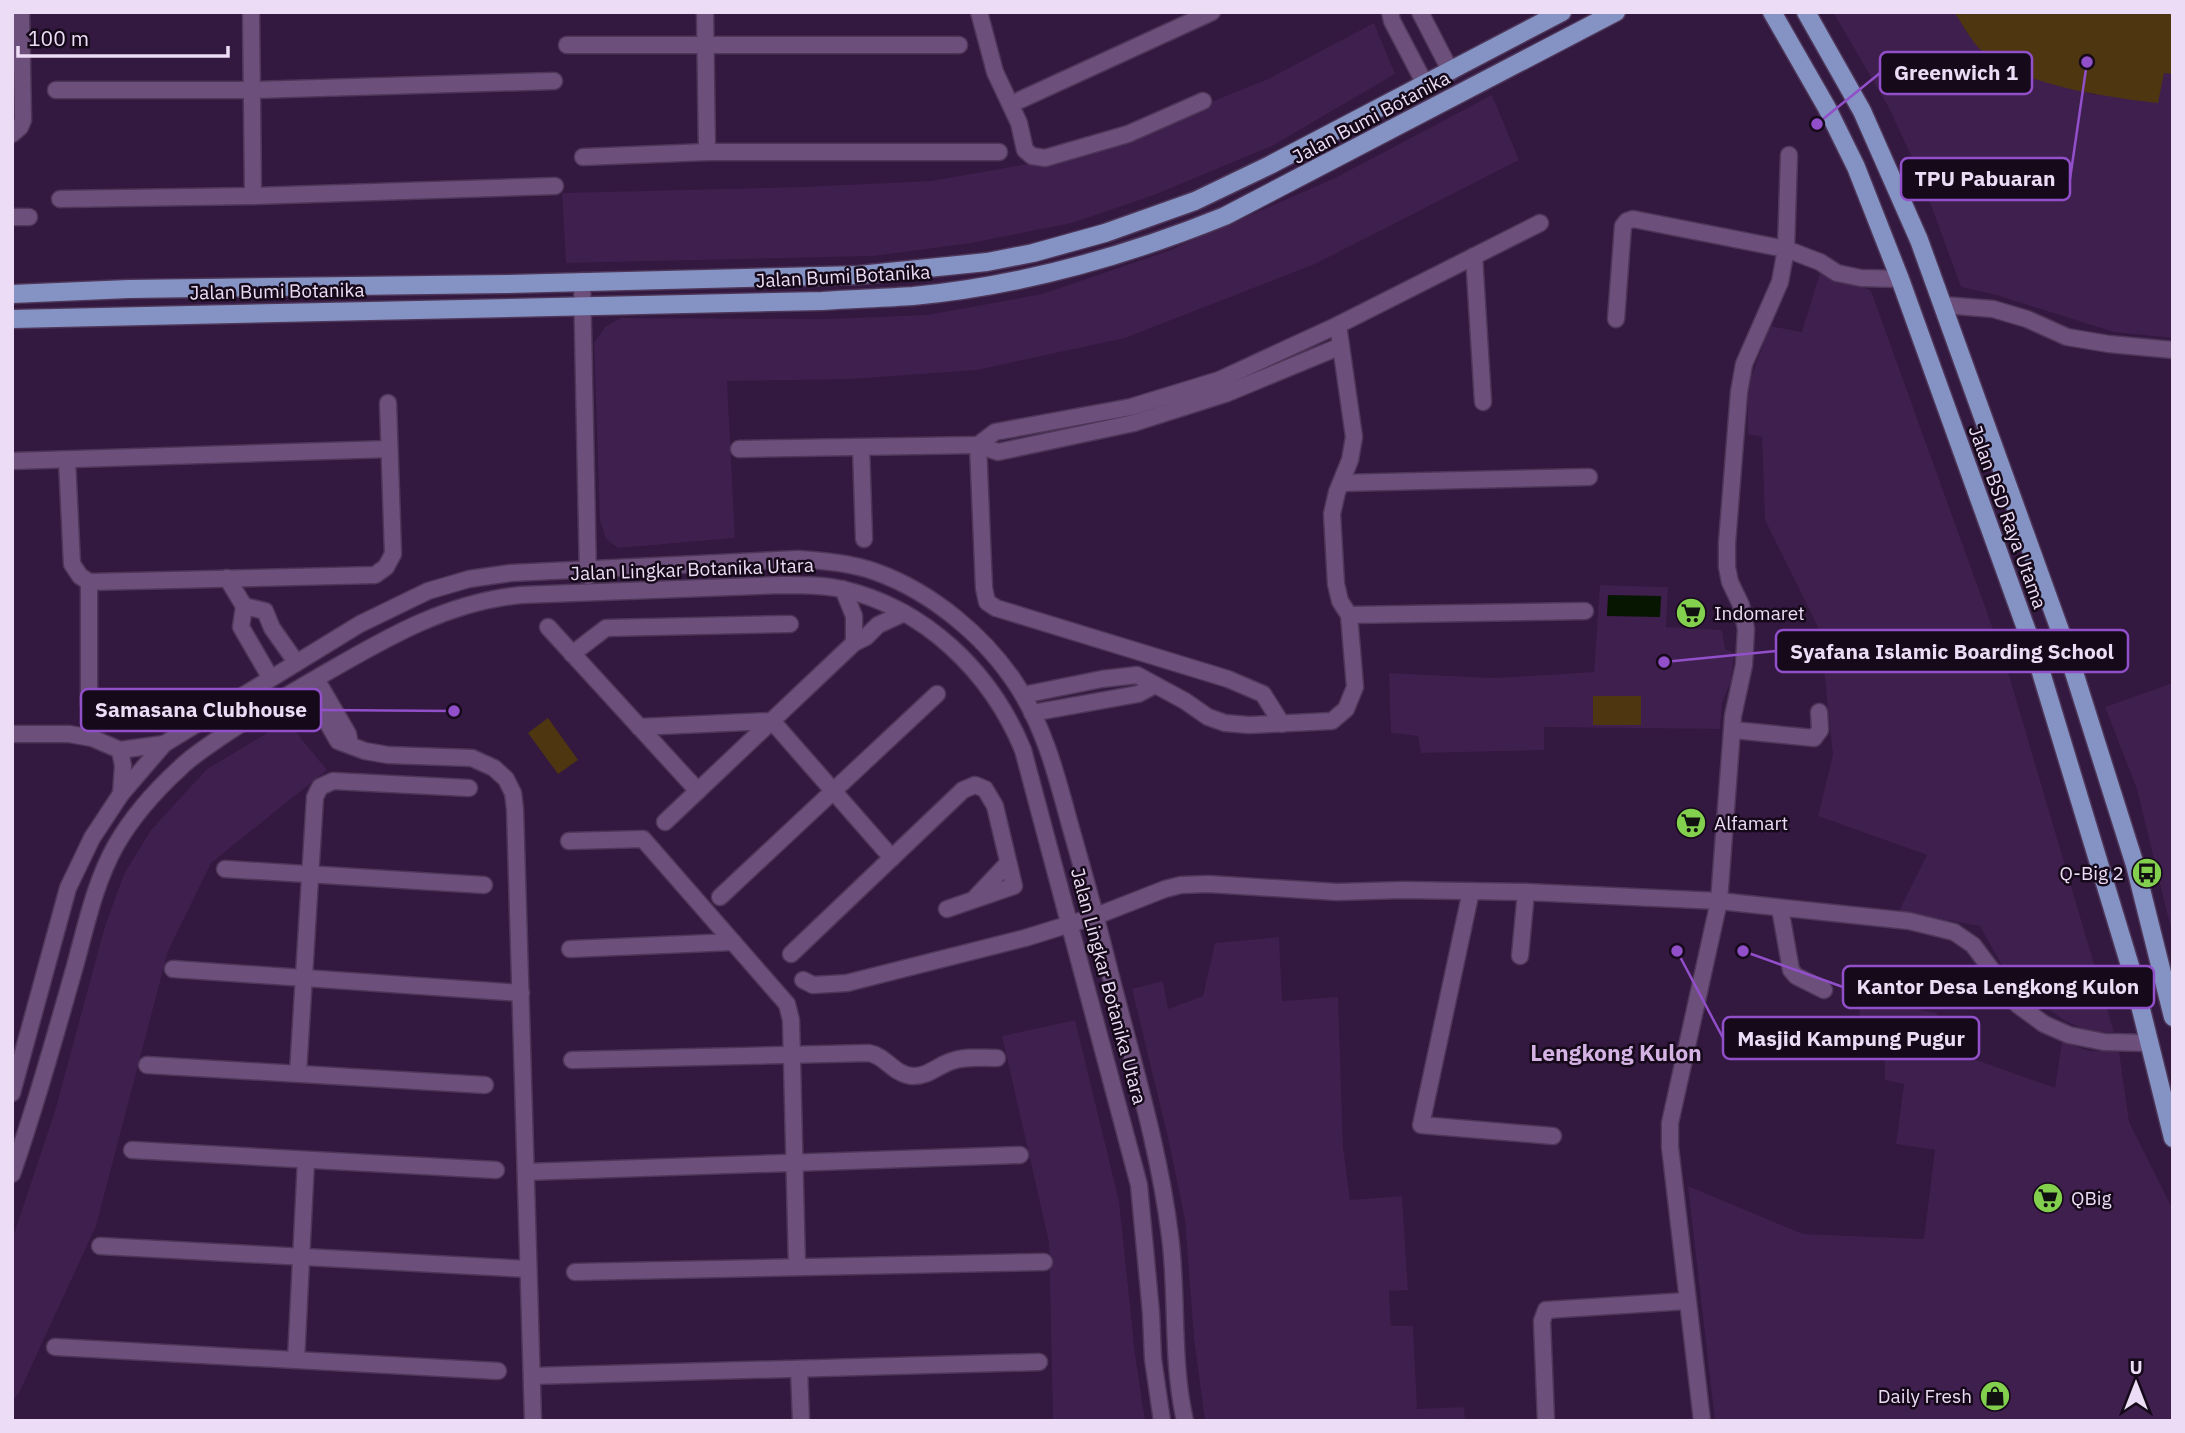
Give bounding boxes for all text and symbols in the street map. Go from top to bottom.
scale bar [18,14,228,58]
text: 100 m [28,24,89,52]
callout: Greenwich 1 [1880,52,2032,94]
text: Greenwich 1 [1894,58,2018,86]
street label: Jalan Bumi Botanika [1288,65,1454,169]
callout: TPU Pabuaran [1901,158,2070,200]
text: TPU Pabuaran [1915,164,2055,192]
street label: Jalan Bumi Botanika [755,259,931,293]
street label: Jalan Bumi Botanika [189,277,365,305]
street label: Jalan BSD Raya Utama [1964,422,2052,612]
street label: Jalan Lingkar Botanika Utara [570,553,814,585]
supermarket icon: Indomaret [1674,596,1708,630]
place label: Indomaret [1714,601,1805,625]
callout: Syafana Islamic Boarding School [1776,630,2128,672]
text: Syafana Islamic Boarding School [1790,637,2114,665]
callout: Samasana Clubhouse [81,689,321,731]
text: Samasana Clubhouse [95,695,307,723]
supermarket icon: Alfamart [1674,806,1708,840]
place label: Alfamart [1714,811,1788,835]
bus stop icon: Q-Big 2 [2130,856,2164,890]
place label: Q-Big 2 [2060,861,2124,885]
street label: Jalan Lingkar Botanika Utara [1066,865,1152,1107]
callout: Kantor Desa Lengkong Kulon [1843,966,2154,1008]
text: Kantor Desa Lengkong Kulon [1857,972,2139,1000]
callout: Masjid Kampung Pugur [1723,1017,1979,1059]
text: Masjid Kampung Pugur [1737,1024,1965,1052]
district label: Lengkong Kulon [1530,1037,1702,1067]
supermarket icon: QBig [2031,1181,2065,1215]
place label: QBig [2071,1186,2112,1210]
north arrow [2101,1349,2171,1419]
text: U [2129,1355,2143,1379]
shop icon: Daily Fresh [1978,1379,2012,1413]
place label: Daily Fresh [1878,1384,1972,1408]

